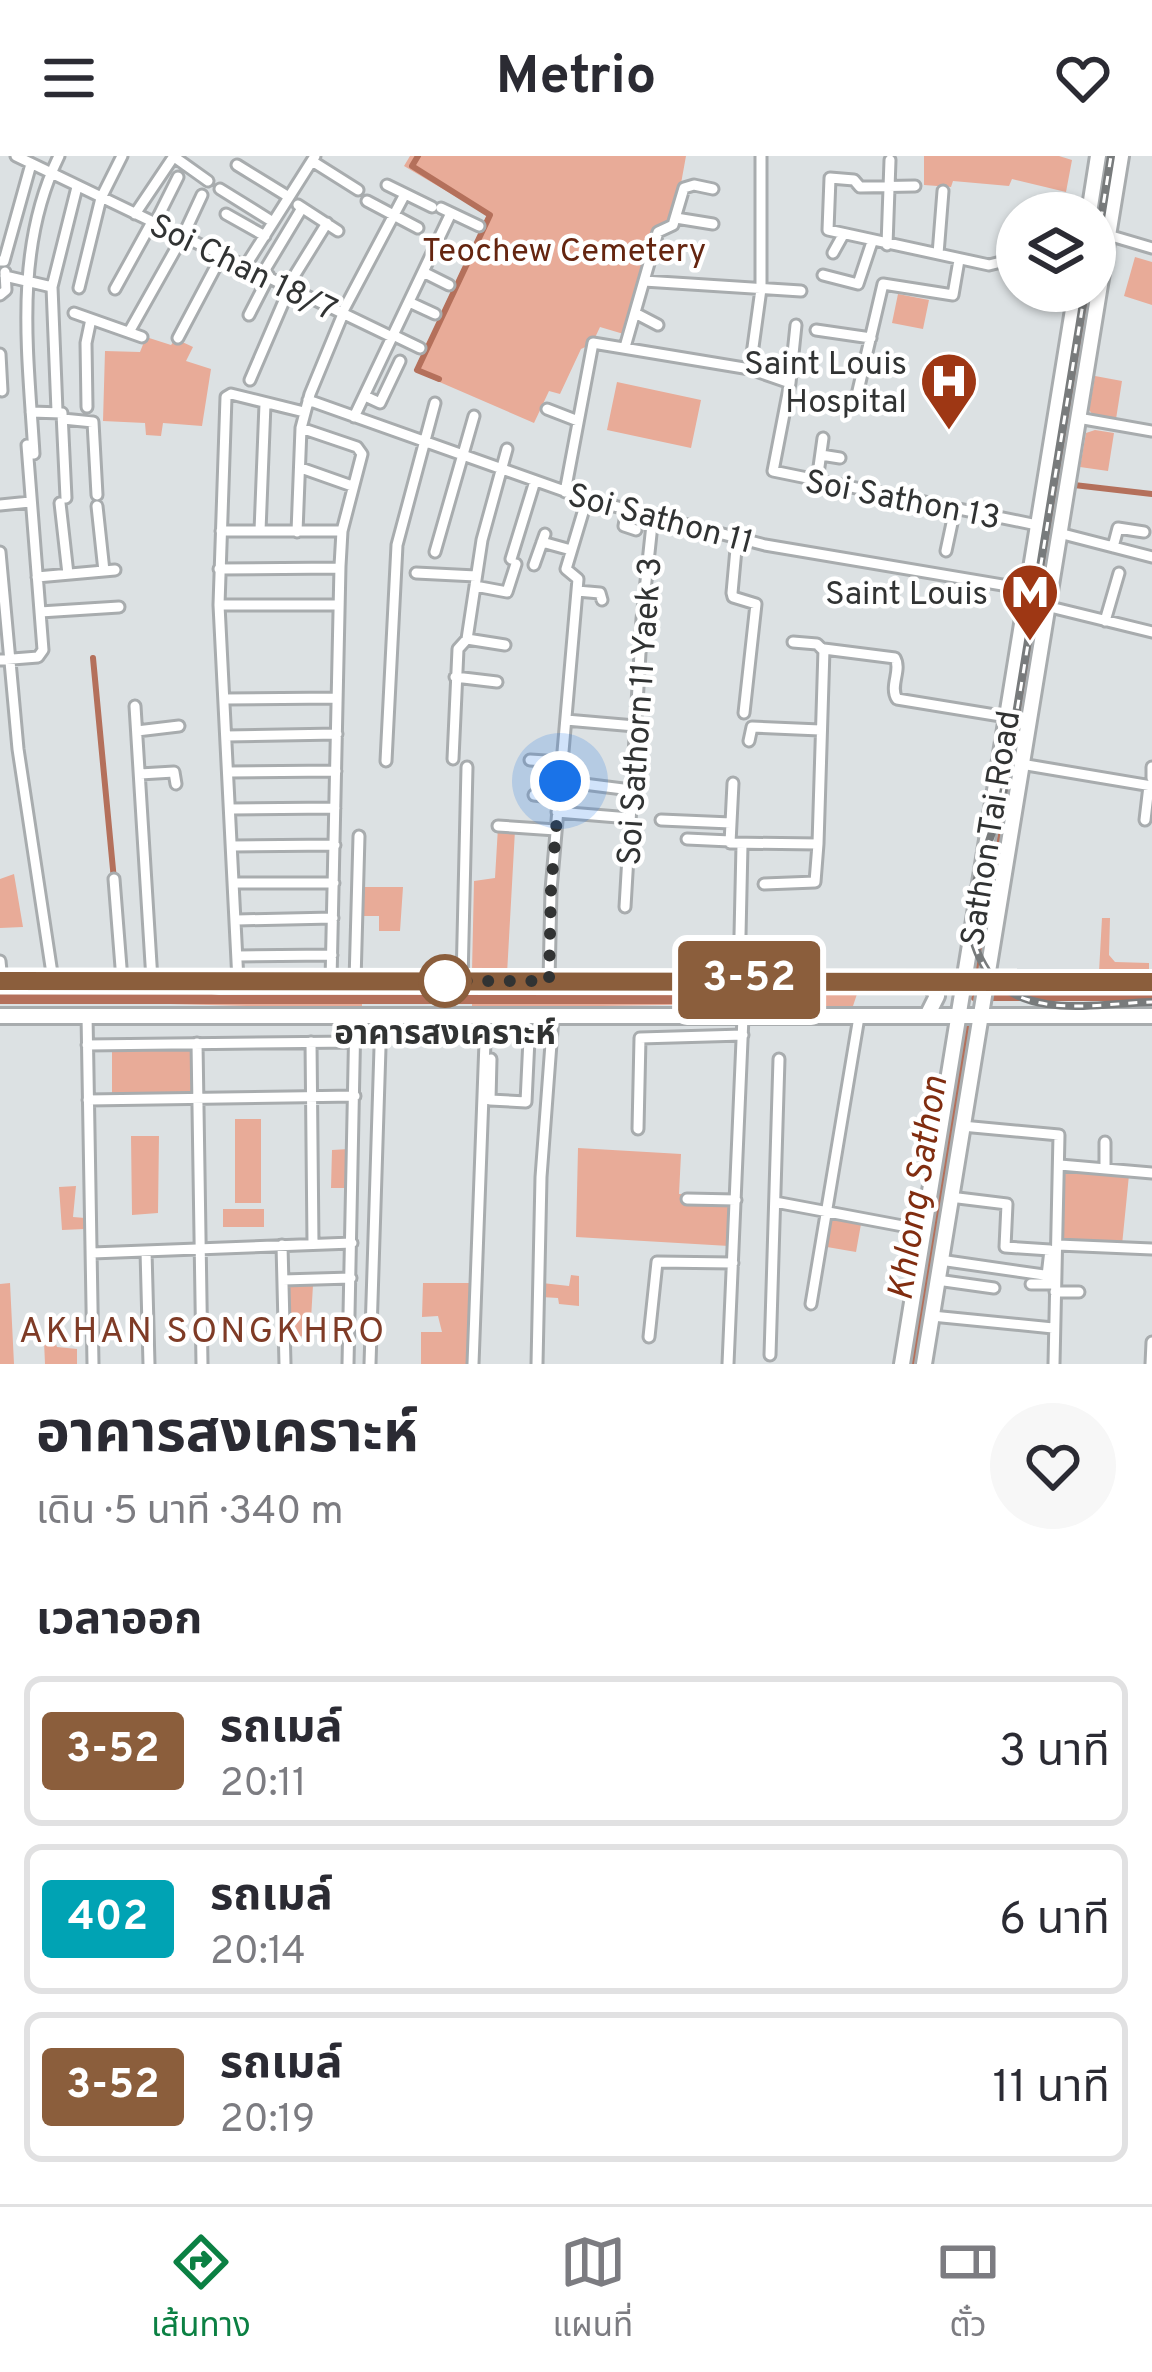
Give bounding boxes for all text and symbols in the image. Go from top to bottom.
text: Metrio [496,44,656,113]
icon: menu [36,45,102,111]
icon: heart [1050,45,1116,111]
map controls [996,192,1116,312]
button: layers [996,192,1116,312]
street label: Soi Chan 18/7 [142,206,343,333]
park label: Teochew Cemetery [422,232,706,274]
place label: Saint Louis Hospital [744,345,907,425]
hospital icon: Saint Louis Hospital [918,350,980,432]
street label: Soi Sathon 13 [801,462,1003,541]
street label: Soi Sathon 11 [563,476,757,566]
street label: Soi Sathorn 11 Yaek 3 [610,556,674,867]
metro station icon: Saint Louis [999,561,1061,643]
place label: Saint Louis [825,575,988,617]
street label: Sathon Tai Road [954,708,1032,949]
your location [530,751,590,811]
line badge: 3-52 [665,941,833,1019]
text: 3-52 [702,953,796,1006]
marker: อาคารสงเคราะห์ [420,956,470,1006]
place label: อาคารสงเคราะห์ [334,1015,556,1057]
water label: Khlong Sathon [880,1073,960,1304]
district label: AKHAN SONGKHRO [19,1310,387,1356]
text: อาคารสงเคราะห์ [36,1401,418,1473]
button: heart [990,1403,1116,1529]
text: เดิน · 5 นาที · 340 m [36,1489,344,1538]
text: เวลาออก [36,1593,202,1650]
text: รถเมล์ [220,1701,343,1758]
text: 3-52 [66,1724,160,1777]
text: 3 นาที [999,1725,1110,1782]
text: 20:11 [220,1761,307,1810]
text: รถเมล์ [210,1869,333,1926]
text: 402 [68,1892,148,1945]
text: 6 นาที [999,1893,1110,1950]
text: 20:14 [210,1929,306,1978]
text: รถเมล์ [220,2037,343,2094]
text: 3-52 [66,2060,160,2113]
text: 11 นาที [993,2061,1110,2118]
text: 20:19 [220,2097,315,2146]
tab: เส้นทาง [151,2229,251,2351]
tab: แผนที่ [553,2229,633,2351]
tab: ตั๋ว [935,2229,1001,2351]

